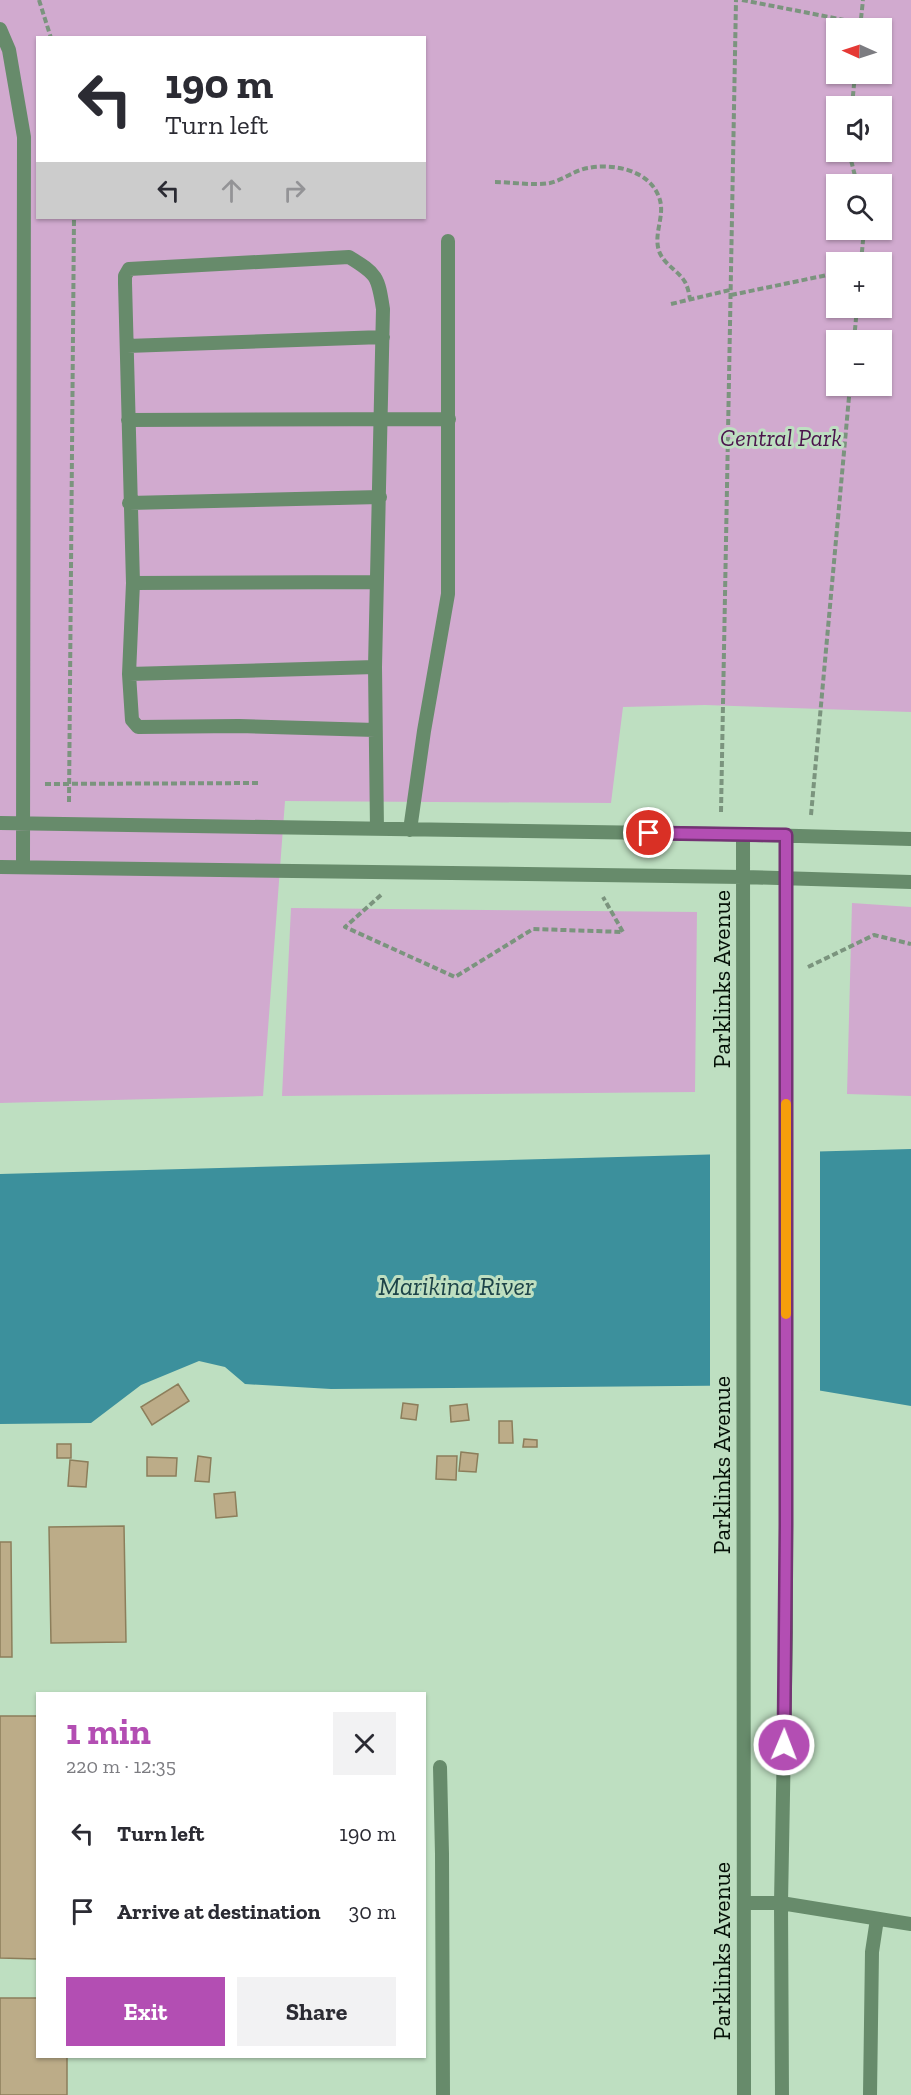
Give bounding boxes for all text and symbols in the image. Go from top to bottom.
north arrow [826,18,892,84]
map controls [826,18,892,396]
text: 190 m [165,58,273,109]
icon: left [66,60,144,138]
button: sound [826,96,892,162]
text: Turn left [165,109,268,141]
icon: left [152,174,185,207]
icon: ahead [215,174,248,207]
icon: right [278,174,311,207]
button: search [826,174,892,240]
button: + [826,252,892,318]
button: − [826,330,892,396]
park label: Central Park [720,423,842,452]
pin [623,807,674,858]
icon: arrive [632,816,665,849]
street label: Parklinks Avenue [707,890,736,1068]
water label: Marikina River [378,1270,534,1302]
street label: Parklinks Avenue [707,1376,736,1554]
text: 1 min [66,1710,151,1753]
button: close [333,1712,396,1775]
position arrow [752,1713,816,1777]
text: 220 m · 12:35 [66,1754,176,1778]
icon: left [66,1817,99,1850]
text: Turn left [117,1820,204,1847]
text: 190 m [339,1820,396,1847]
street label: Parklinks Avenue [707,1862,736,2040]
icon: arrive [66,1895,99,1928]
text: Arrive at destination [117,1898,320,1925]
text: 30 m [349,1898,396,1925]
button: Exit [66,1977,225,2046]
button: Share [237,1977,396,2046]

